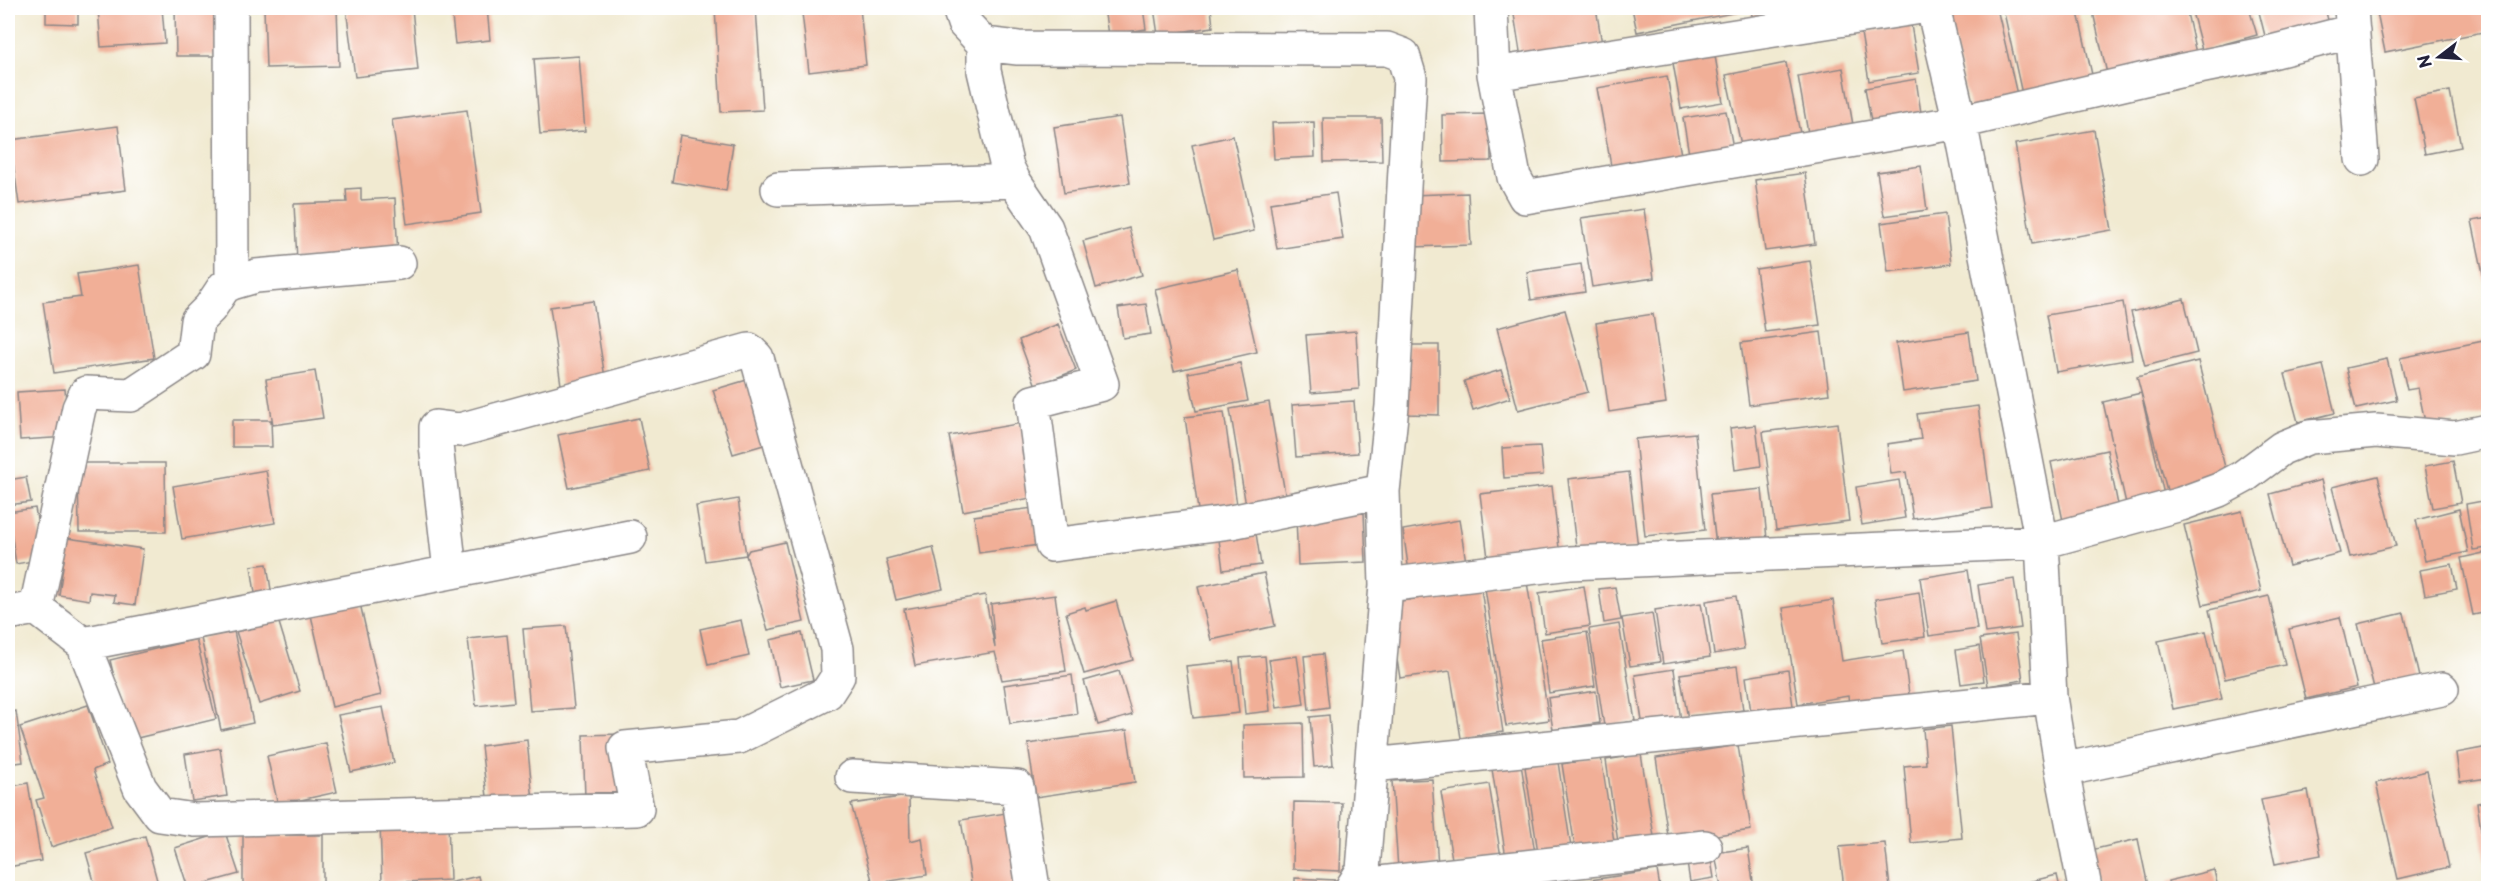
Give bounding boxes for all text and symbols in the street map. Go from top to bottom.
north arrow [2409,27,2469,87]
text: N [2410,52,2437,71]

